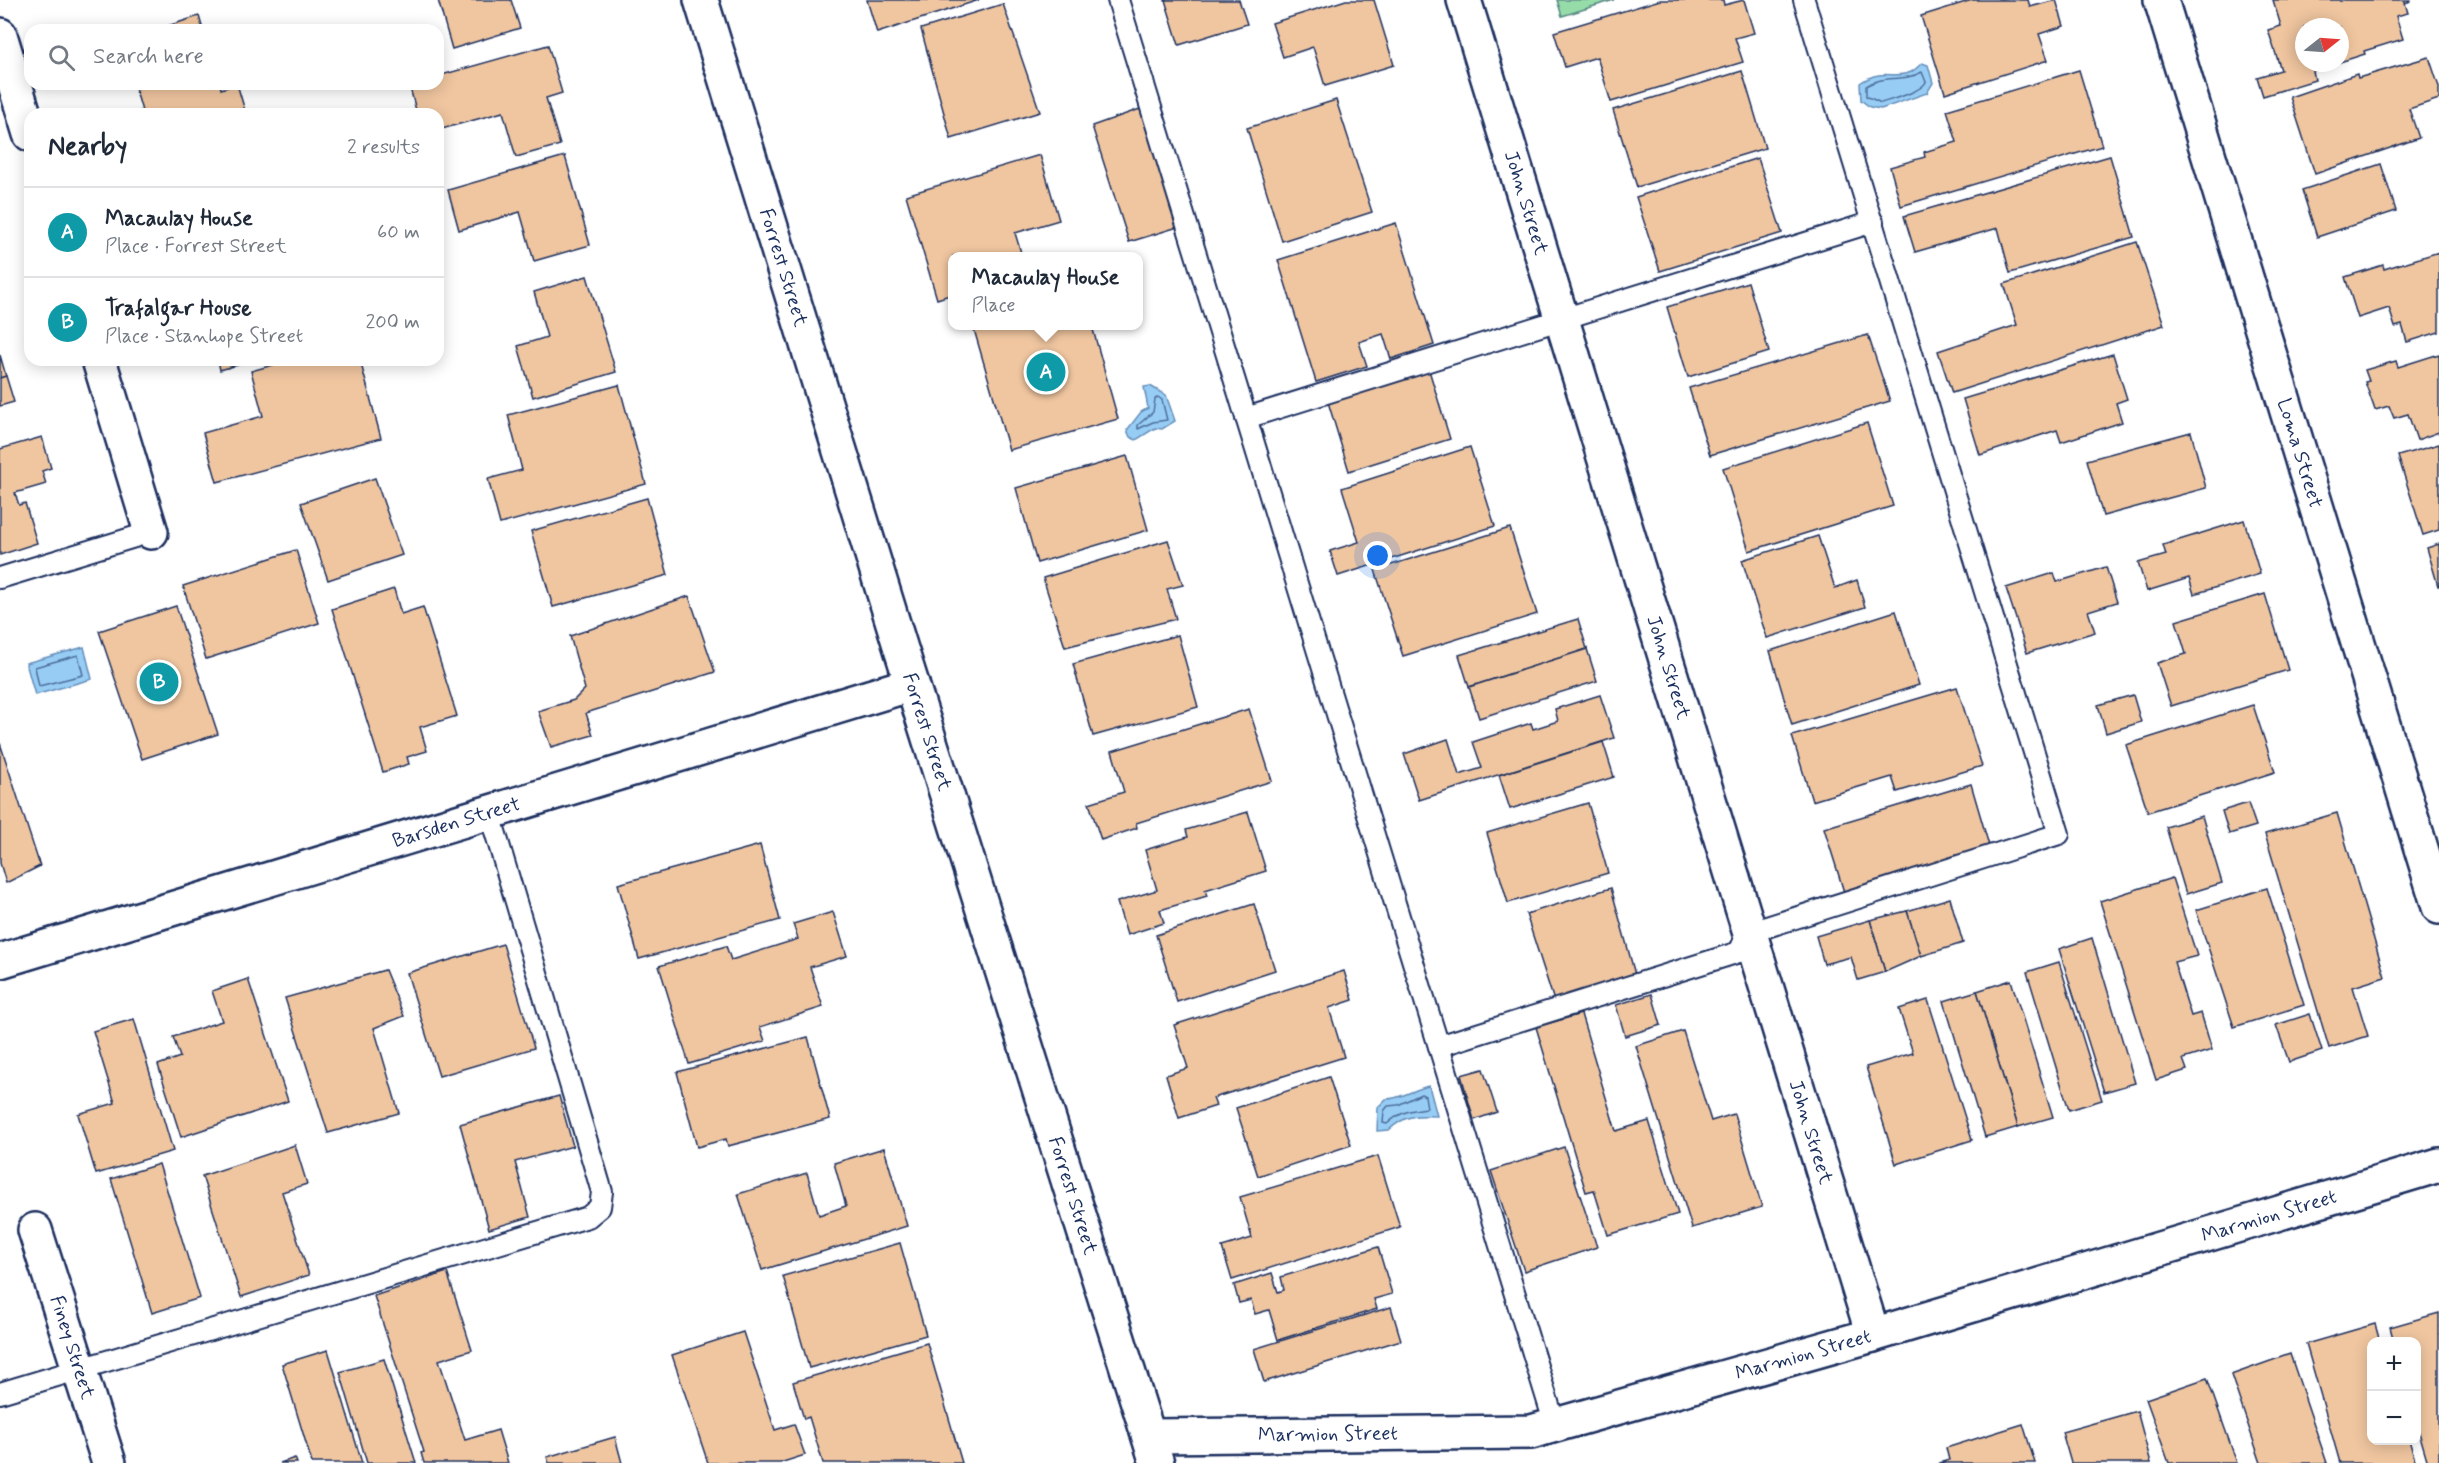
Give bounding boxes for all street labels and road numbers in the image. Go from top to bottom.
street label: John Street [1497,147,1555,258]
street label: Forrest Street [753,205,814,330]
street label: Loma Street [2270,395,2329,511]
street label: John Street [1640,612,1697,723]
street label: Forrest Street [896,669,958,795]
street label: Barsden Street [389,790,524,855]
street label: John Street [1782,1077,1840,1188]
street label: Forrest Street [1042,1133,1104,1258]
street label: Marmion Street [2198,1183,2340,1249]
street label: Finey Street [43,1292,101,1403]
street label: Marmion Street [1732,1323,1874,1387]
street label: Marmion Street [1258,1420,1398,1448]

